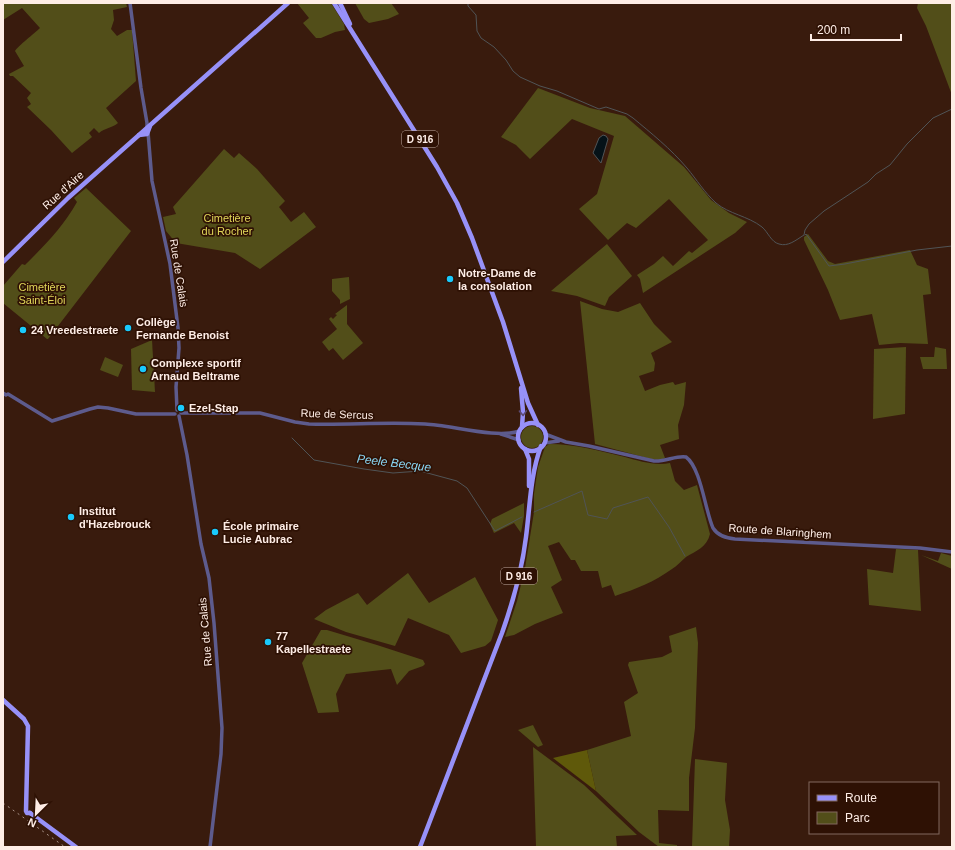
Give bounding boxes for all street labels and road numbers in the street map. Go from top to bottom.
road number: D 916 [402,131,438,147]
street label: Rue d'Aire [40,168,86,212]
street label: Rue de Calais [168,238,190,309]
street label: Rue de Sercus [300,407,374,421]
street label: Route de Blaringhem [728,521,832,541]
road number: D 916 [501,568,537,584]
street label: Rue de Calais [196,597,214,667]

